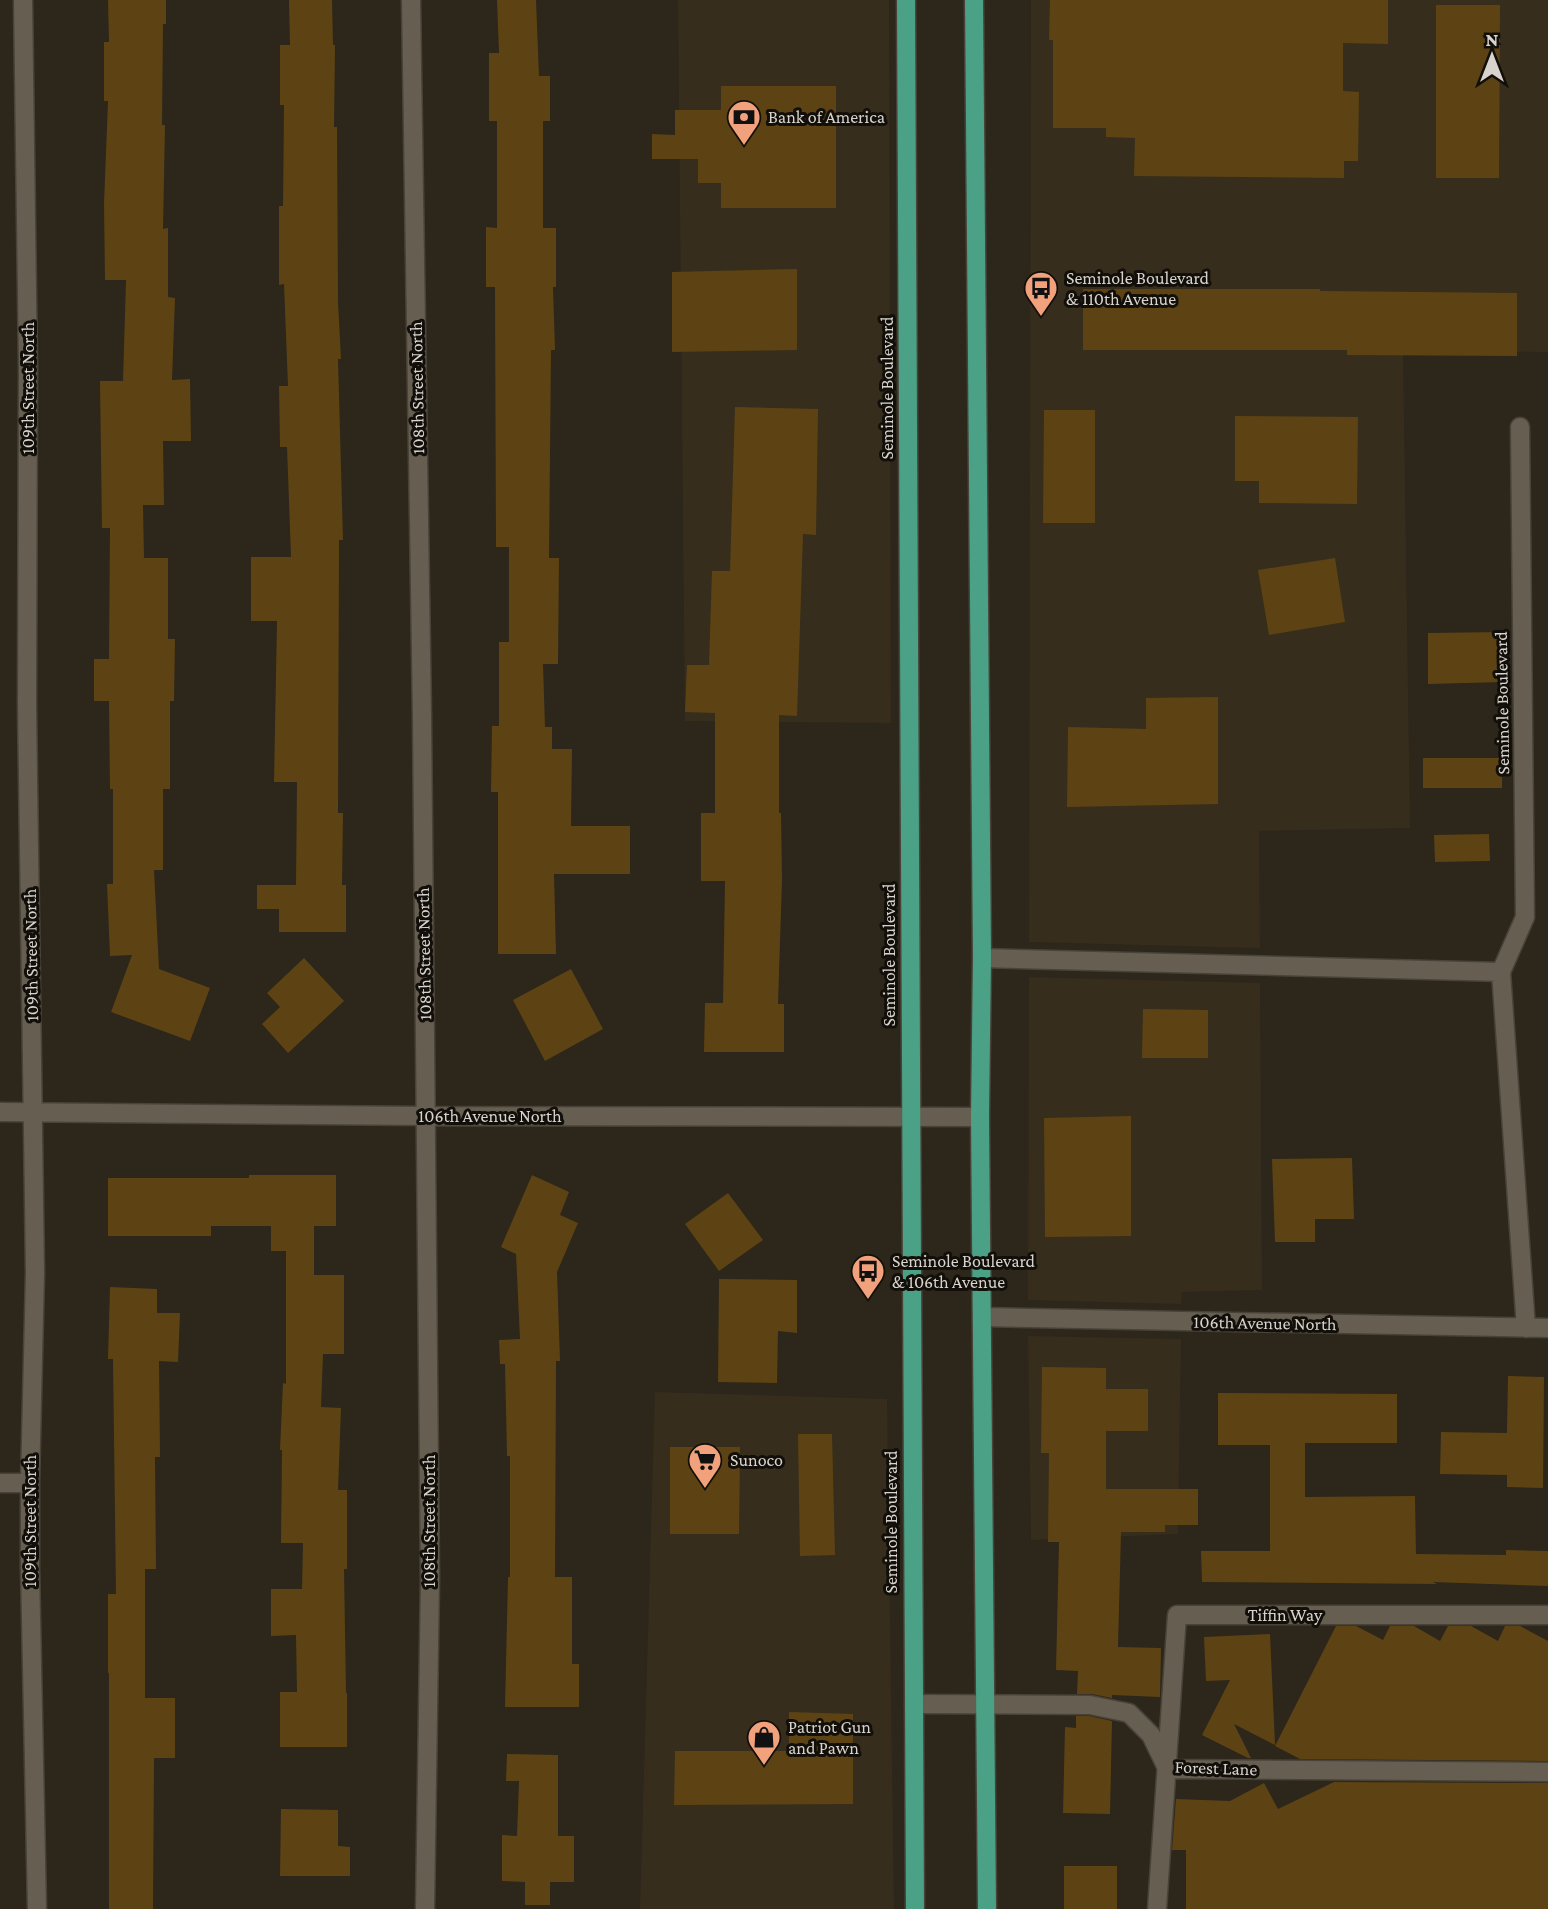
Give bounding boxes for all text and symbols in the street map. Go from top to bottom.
north arrow [1457,21,1527,91]
text: N [1486,29,1499,50]
bank icon: Bank of America [725,98,763,147]
place label: Bank of America [768,107,885,127]
place label: Seminole Boulevard & 110th Avenue [1066,268,1210,309]
bus stop icon: Seminole Boulevard & 110th Avenue [1022,269,1060,318]
street label: Seminole Boulevard [877,316,897,460]
street label: 109th Street North [18,321,38,454]
street label: 108th Street North [406,321,428,455]
street label: Seminole Boulevard [1491,631,1513,775]
street label: Seminole Boulevard [879,883,899,1027]
street label: 108th Street North [413,887,435,1021]
street label: 109th Street North [20,888,42,1021]
street label: 106th Avenue North [418,1106,562,1126]
place label: Seminole Boulevard & 106th Avenue [892,1251,1036,1292]
bus stop icon: Seminole Boulevard & 106th Avenue [849,1252,887,1301]
street label: 106th Avenue North [1193,1312,1337,1334]
supermarket icon: Sunoco [686,1441,724,1490]
place label: Sunoco [730,1450,783,1470]
street label: Seminole Boulevard [881,1450,901,1594]
street label: 109th Street North [20,1454,40,1587]
street label: 108th Street North [419,1454,439,1587]
street label: Tiffin Way [1248,1605,1323,1625]
place label: Patriot Gun and Pawn [788,1717,871,1758]
shop icon: Patriot Gun and Pawn [745,1718,783,1767]
street label: Forest Lane [1174,1757,1258,1779]

